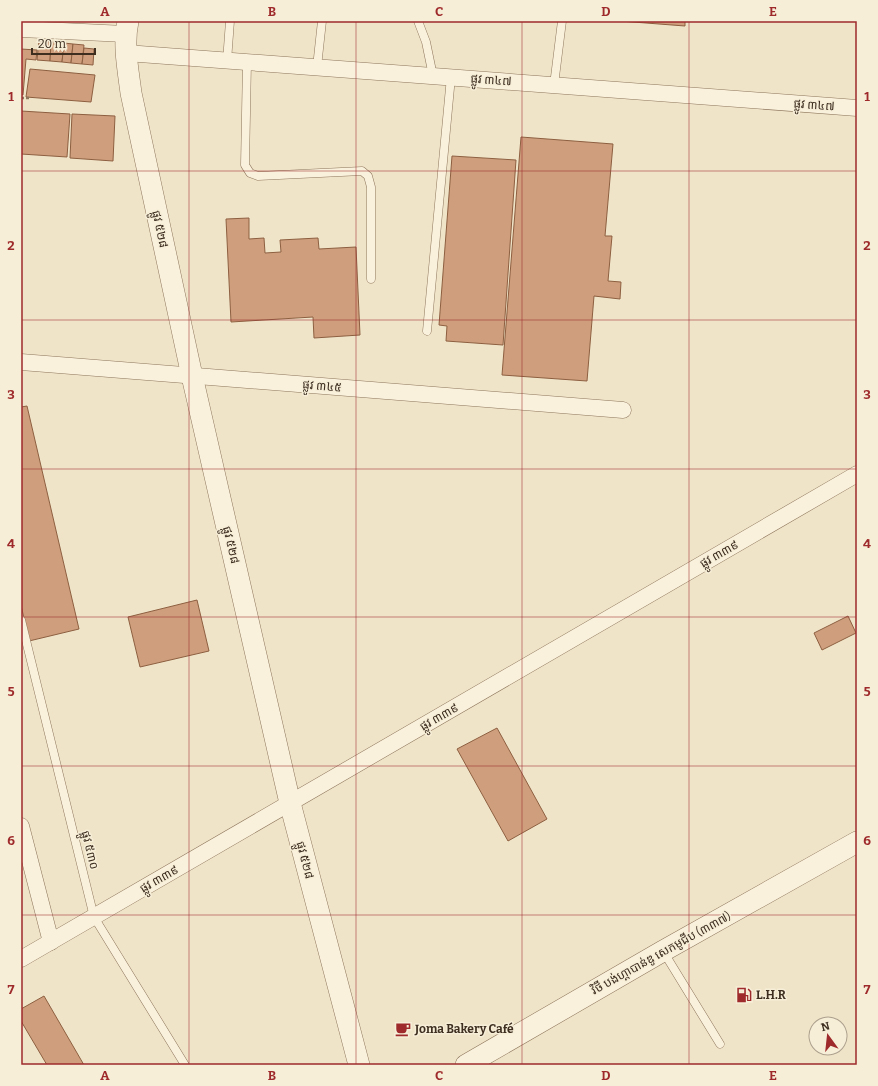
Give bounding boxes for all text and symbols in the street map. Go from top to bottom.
text: A [100,4,110,19]
text: B [268,4,276,19]
text: C [435,4,443,19]
text: D [601,4,611,19]
text: E [769,4,777,19]
scale bar [32,30,95,56]
text: 20 m [38,37,67,51]
street label: ផ្លូវ ៣៤៧ [470,72,512,92]
text: 1 [8,89,14,104]
text: 1 [864,89,870,104]
street label: ផ្លូវ ៣៤៧ [793,97,835,117]
street label: ផ្លូវ ៥២៨ [146,209,171,250]
text: 2 [7,238,15,253]
text: 2 [863,238,871,253]
street label: ផ្លូវ ៣៤៥ [301,377,342,398]
text: 3 [7,387,15,402]
text: 3 [863,387,871,402]
street label: ផ្លូវ ៥២៨ [216,525,242,566]
text: 4 [7,536,15,551]
text: 4 [863,536,871,551]
street label: ផ្លូវ ៣៣៩ [697,537,743,574]
text: 5 [7,684,15,699]
text: 5 [863,684,871,699]
street label: ផ្លូវ ៣៣៩ [417,700,463,737]
street label: ផ្លូវ ៥៣០ [75,829,102,872]
text: 6 [7,833,15,848]
text: 6 [863,833,871,848]
street label: ផ្លូវ ៥២៨ [290,840,317,881]
street label: ផ្លូវ ៣៣៩ [137,862,183,899]
street label: វិថី បង់ហ្គាបាន់ឌូ សេកមូជីប (៣៣៧) [588,908,734,998]
text: 7 [8,982,15,997]
text: 7 [864,982,871,997]
fuel station icon: L.H.R [735,986,753,1004]
place label: L.H.R [756,988,786,1002]
north arrow [808,1016,848,1056]
text: N [820,1019,832,1034]
cafe icon: Joma Bakery Café [394,1020,412,1038]
place label: Joma Bakery Café [414,1022,514,1036]
text: A [100,1068,110,1083]
text: B [268,1068,276,1083]
text: C [435,1068,443,1083]
text: D [601,1068,611,1083]
text: E [769,1068,777,1083]

